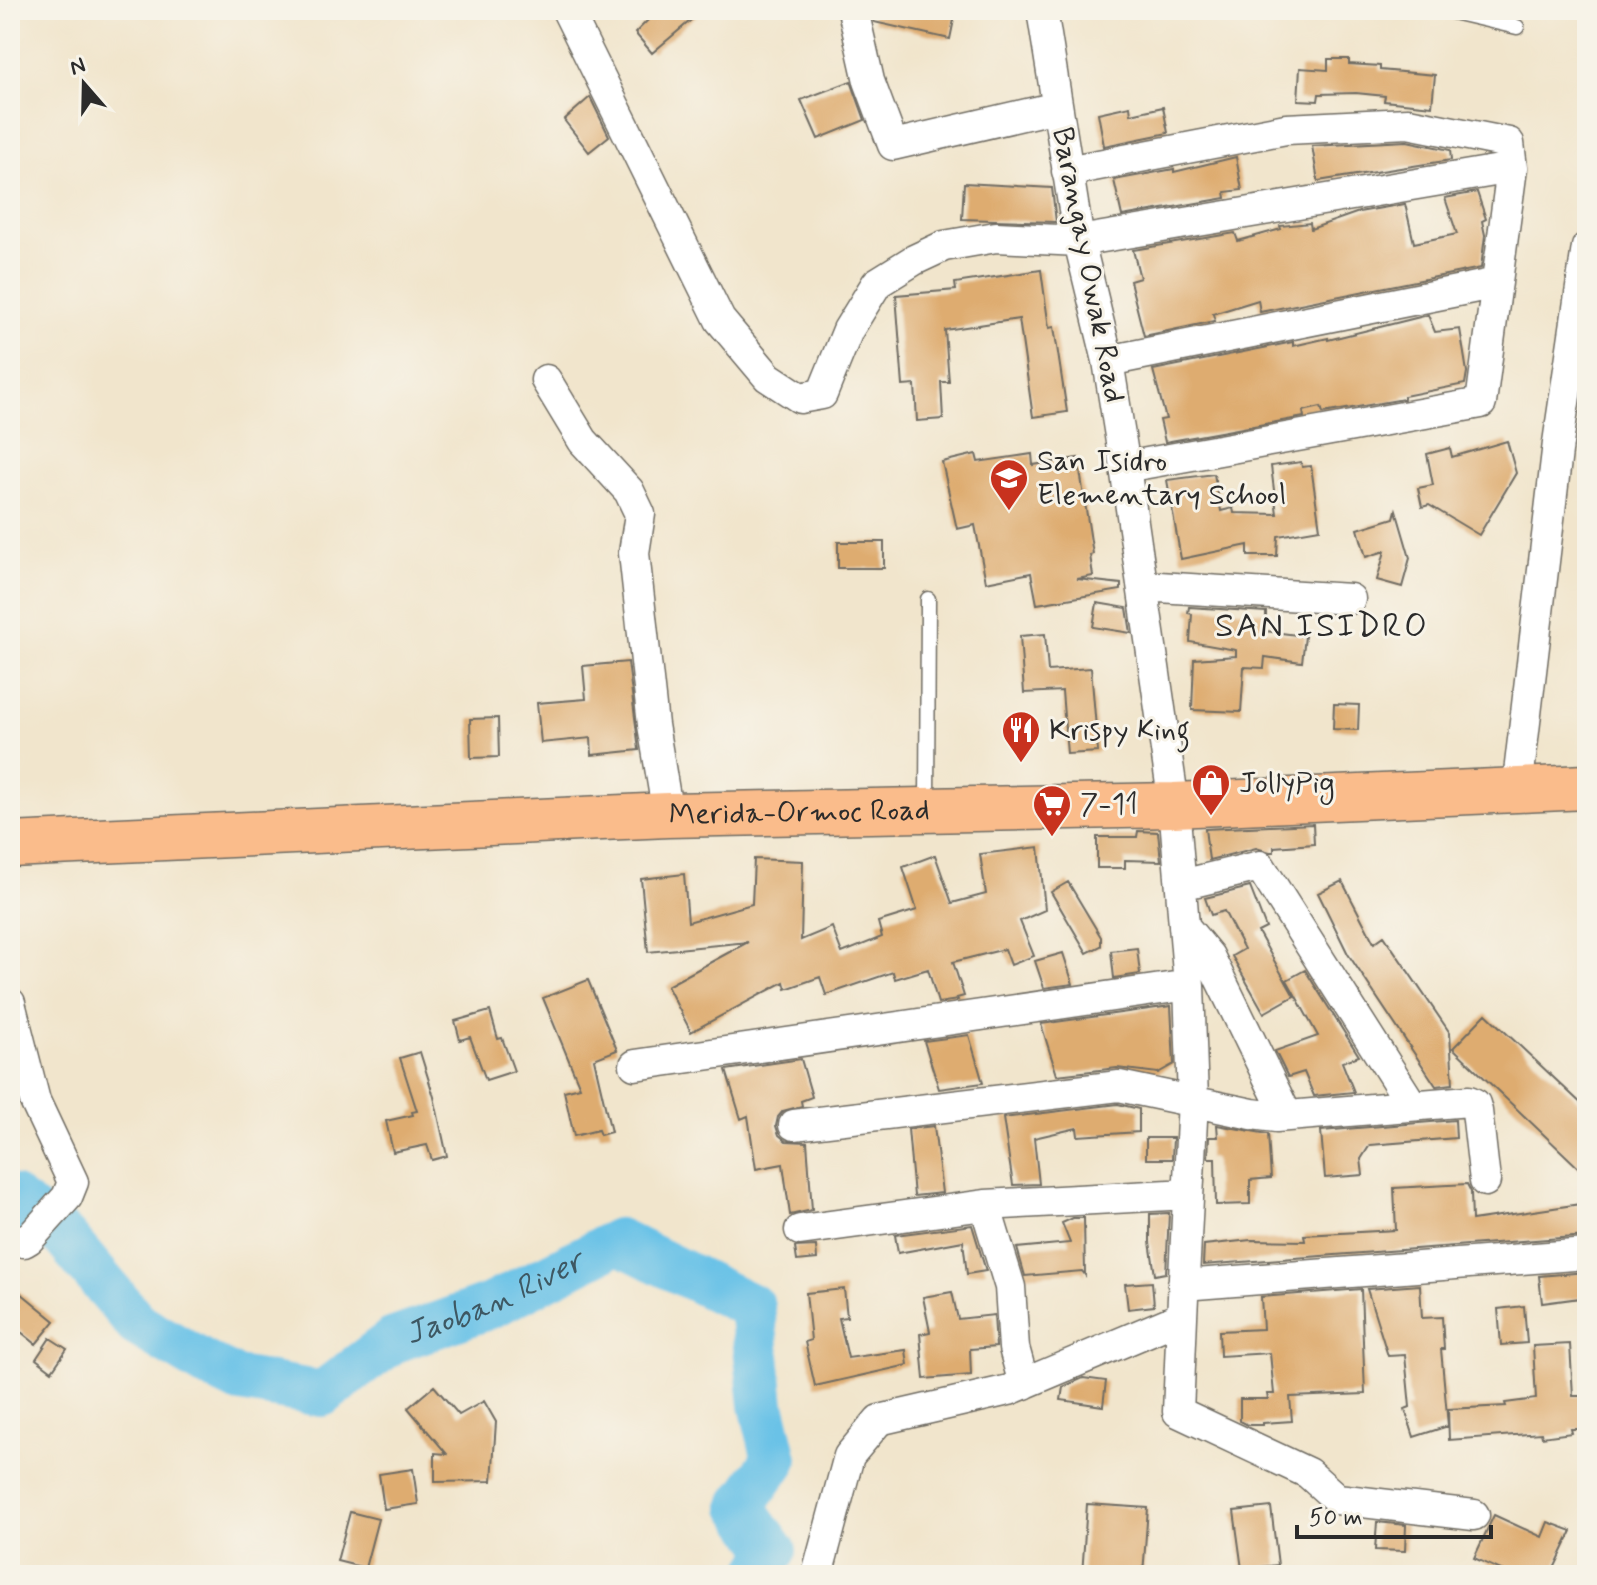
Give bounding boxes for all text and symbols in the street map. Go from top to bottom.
north arrow [44,44,124,124]
text: N [66,51,90,83]
street label: Barangay Owak Road [1042,124,1134,406]
place label: San Isidro Elementary School [1037,442,1286,515]
school or university icon: San Isidro Elementary School [988,457,1030,512]
district label: SAN ISIDRO [1215,604,1429,649]
restaurant icon: Krispy King [1000,709,1042,764]
place label: Krispy King [1049,711,1190,753]
shop icon: JollyPig [1190,762,1232,817]
place label: JollyPig [1239,764,1335,805]
supermarket icon: 7-11 [1031,783,1073,838]
place label: 7-11 [1080,785,1138,824]
street label: Merida-Ormoc Road [668,790,930,834]
water label: Jaoban River [400,1239,594,1355]
scale bar [1297,1489,1491,1539]
text: 50 m [1309,1503,1363,1534]

